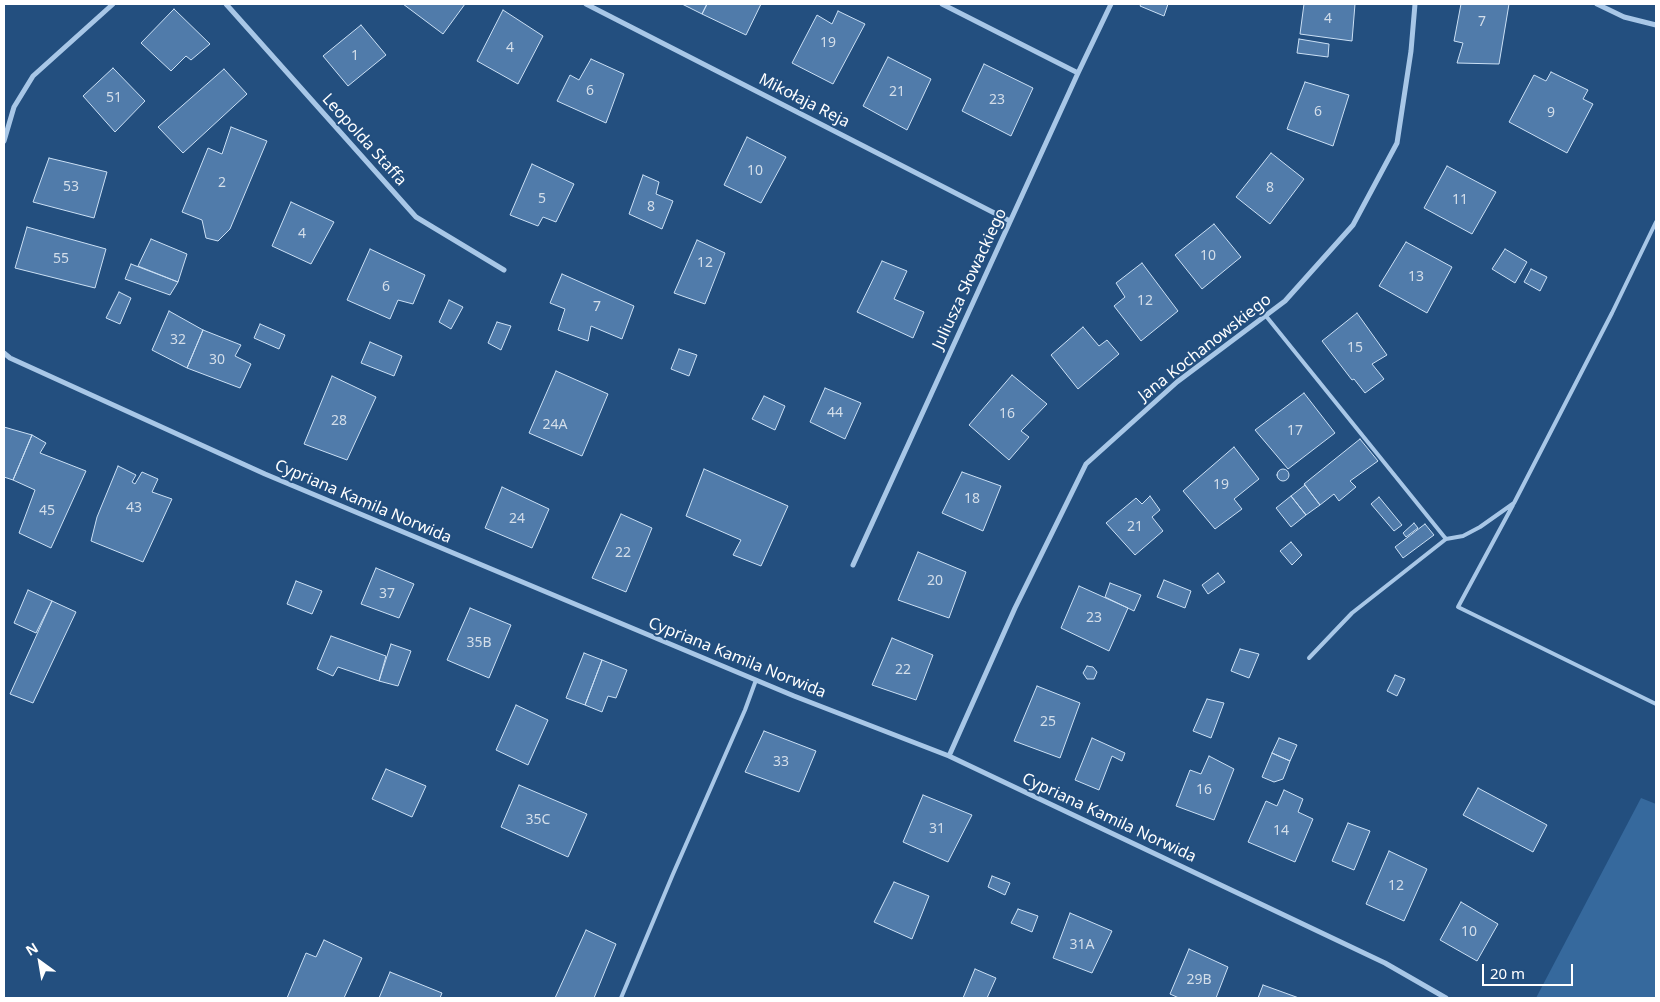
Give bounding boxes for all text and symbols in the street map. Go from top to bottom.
house number: 4 [1324,11,1332,27]
house number: 7 [1478,14,1486,30]
house number: 19 [820,35,836,51]
house number: 4 [506,40,514,56]
house number: 1 [351,48,359,64]
street label: Mikołaja Reja [755,70,853,132]
house number: 6 [586,83,594,99]
house number: 21 [889,84,905,100]
house number: 51 [106,90,122,106]
street label: Leopolda Staffa [318,90,410,190]
house number: 23 [989,92,1005,108]
house number: 6 [1314,104,1322,120]
house number: 9 [1547,105,1555,121]
house number: 10 [747,163,763,179]
house number: 2 [218,175,226,191]
house number: 53 [63,179,79,195]
house number: 8 [1266,180,1274,196]
house number: 5 [538,191,546,207]
house number: 11 [1452,192,1468,208]
house number: 8 [647,199,655,215]
street label: Juliusza Słowackiego [929,205,1011,353]
house number: 4 [298,226,306,242]
house number: 10 [1200,248,1216,264]
house number: 55 [53,251,69,267]
house number: 12 [697,255,713,271]
house number: 13 [1408,269,1424,285]
house number: 6 [382,279,390,295]
street label: Jana Kochanowskiego [1135,290,1275,406]
house number: 12 [1137,293,1153,309]
house number: 7 [593,299,601,315]
house number: 32 [170,332,186,348]
house number: 15 [1347,340,1363,356]
house number: 30 [209,352,225,368]
house number: 44 [827,405,843,421]
house number: 16 [999,406,1015,422]
house number: 28 [331,413,347,429]
house number: 24A [543,417,567,433]
house number: 17 [1287,423,1303,439]
street label: Cypriana Kamila Norwida [272,456,454,548]
house number: 19 [1213,477,1229,493]
house number: 18 [964,491,980,507]
house number: 43 [126,500,142,516]
house number: 45 [39,503,55,519]
house number: 24 [509,511,525,527]
house number: 21 [1127,519,1143,535]
house number: 22 [615,545,631,561]
house number: 20 [927,573,943,589]
house number: 37 [379,586,395,602]
house number: 23 [1086,610,1102,626]
street label: Cypriana Kamila Norwida [645,614,829,702]
house number: 35B [466,635,492,651]
house number: 22 [895,662,911,678]
house number: 25 [1040,714,1056,730]
house number: 33 [773,754,789,770]
street label: Cypriana Kamila Norwida [1019,769,1199,867]
house number: 16 [1196,782,1212,798]
house number: 35C [526,812,550,828]
house number: 31 [929,821,945,837]
house number: 14 [1273,823,1289,839]
house number: 12 [1388,878,1404,894]
house number: 10 [1461,924,1477,940]
north arrow [15,937,65,987]
house number: 31A [1070,937,1094,953]
text: N [22,938,42,960]
scale bar [1485,954,1576,986]
text: 20 m [1490,963,1525,983]
house number: 29B [1186,972,1212,988]

